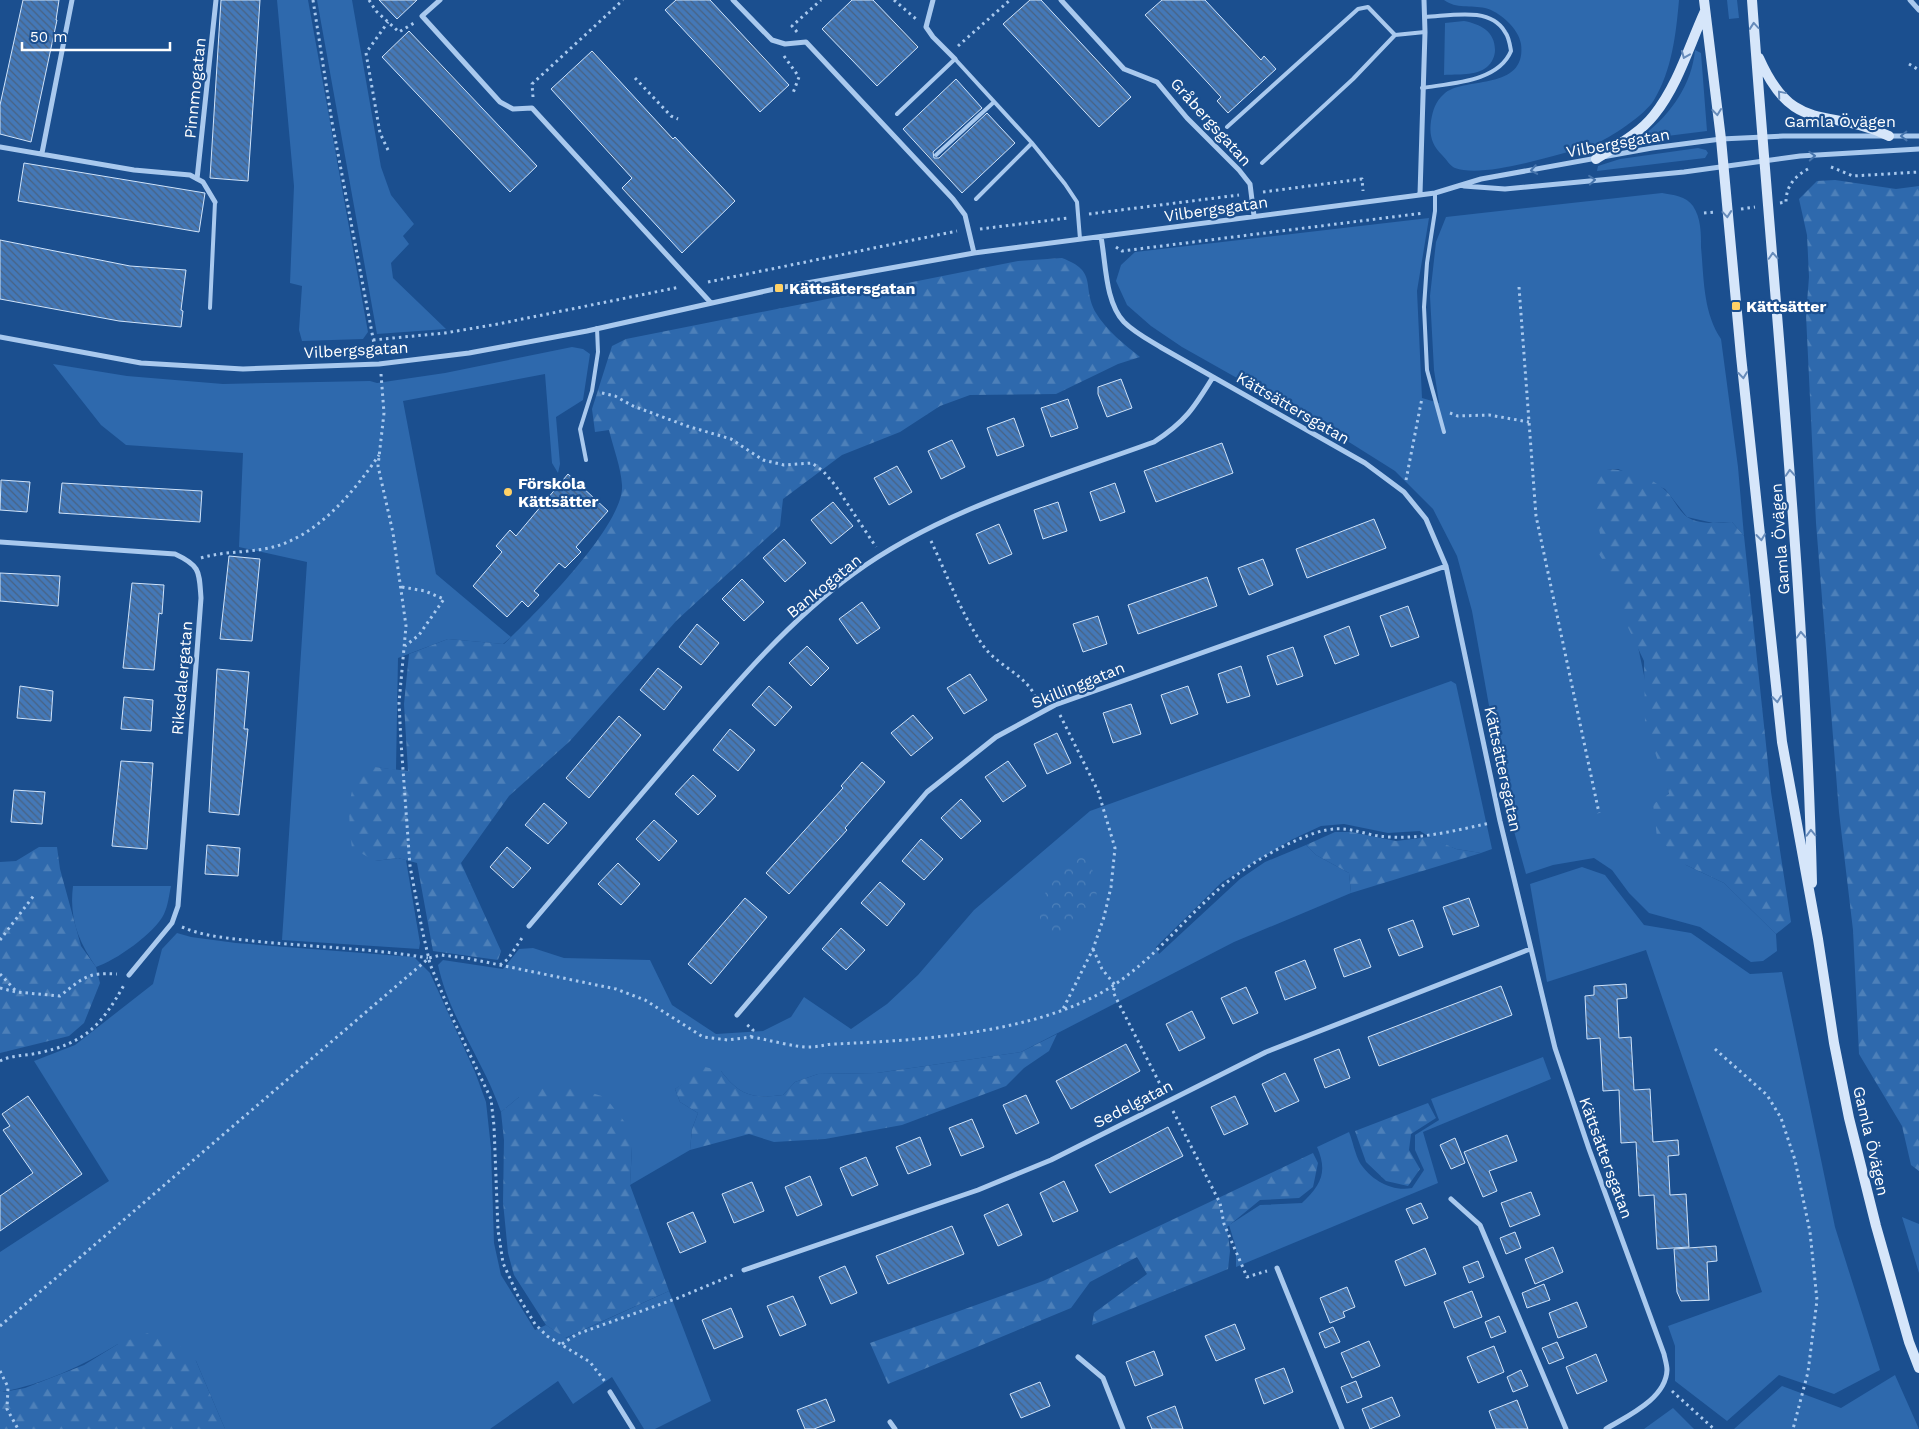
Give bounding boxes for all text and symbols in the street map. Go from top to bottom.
scale bar [22,20,170,52]
one-way arrow [1749,22,1760,30]
text: 50 m [30,28,67,46]
street label: Pinnmogatan [180,36,210,140]
one-way arrow [1681,50,1692,59]
street label: Gråbergsgatan [1166,74,1256,170]
one-way arrow [1777,91,1786,100]
one-way arrow [1711,108,1722,116]
street label: Gamla Övägen [1784,112,1896,131]
street label: Vilbergsgatan [1565,125,1671,161]
one-way arrow [1900,131,1908,141]
one-way arrow [1808,150,1816,161]
one-way arrow [1530,164,1539,174]
one-way arrow [1588,175,1596,186]
street label: Vilbergsgatan [1163,192,1269,226]
one-way arrow [1722,210,1733,218]
one-way arrow [1767,251,1778,259]
place label: Kättsätersgatan [789,279,915,298]
marker: Kättsätersgatan [773,282,785,294]
place label: Kättsätter [1746,297,1826,316]
marker: Kättsätter [1730,300,1742,312]
street label: Vilbergsgatan [303,338,409,362]
street label: Kättsättersgatan [1233,368,1353,448]
one-way arrow [1737,372,1748,380]
one-way arrow [1785,469,1796,477]
place label: Förskola Kättsätter [518,474,598,511]
street label: Gamla Övägen [1767,483,1793,595]
marker: Förskola Kättsätter [502,486,514,498]
one-way arrow [1755,533,1766,541]
street label: Bankogatan [783,550,865,622]
street label: Riksdalergatan [168,620,196,736]
one-way arrow [1796,631,1807,639]
street label: Skillinggatan [1029,658,1127,712]
one-way arrow [1771,695,1782,703]
street label: Kättsättersgatan [1480,705,1526,833]
one-way arrow [1806,828,1816,836]
street label: Sedelgatan [1090,1076,1176,1132]
street label: Gamla Övägen [1849,1084,1893,1198]
street label: Kättsättersgatan [1575,1095,1637,1221]

